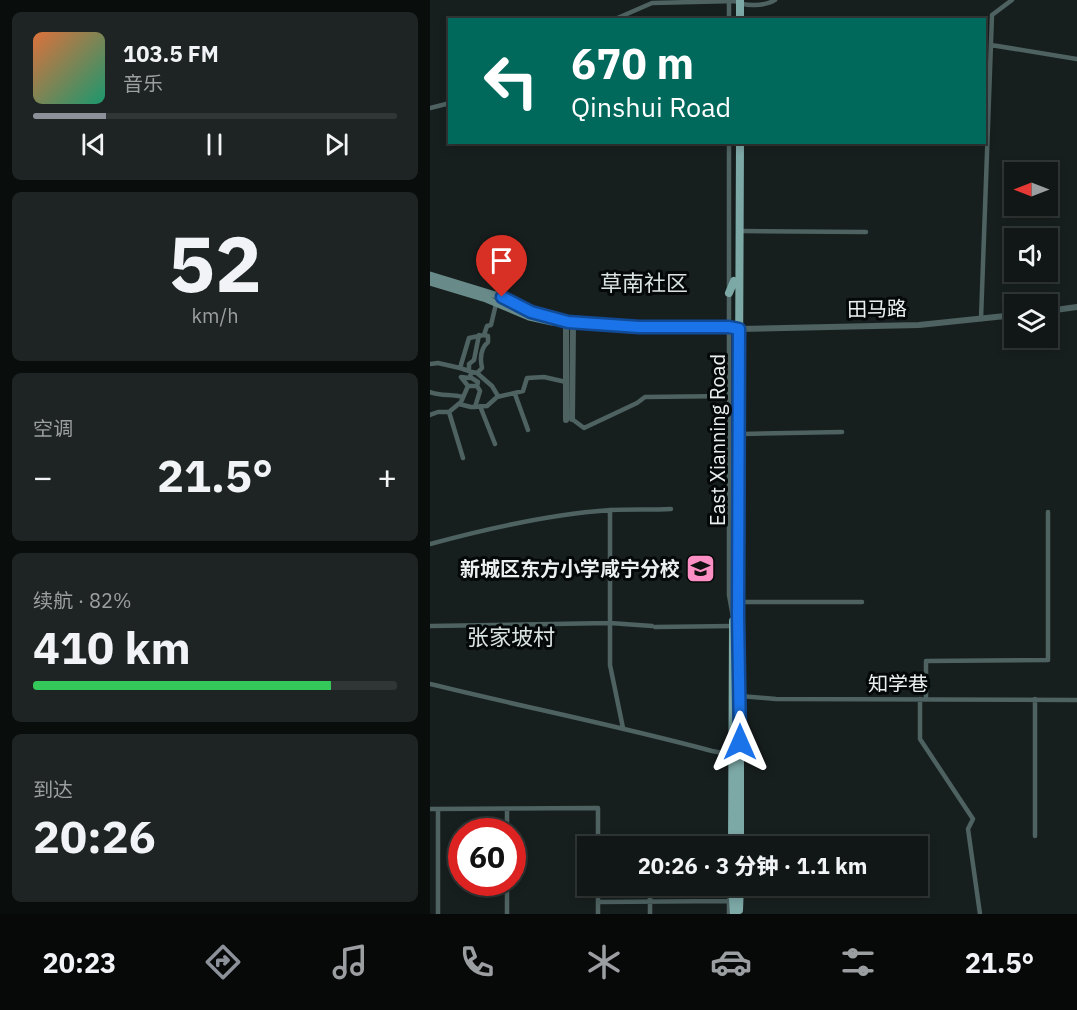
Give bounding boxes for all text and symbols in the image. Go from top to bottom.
text: 670 m [571,36,694,91]
text: 103.5 FM [123,39,219,68]
icon: left [472,42,550,120]
text: 音乐 [123,70,163,97]
text: Qinshui Road [571,89,731,124]
icon: previous [77,128,110,161]
icon: pause [198,128,231,161]
icon: next [320,128,353,161]
north arrow [1004,162,1058,216]
map controls [1004,162,1058,348]
text: 52 [168,212,262,313]
button: sound [1004,228,1058,282]
pin [476,235,527,297]
icon: arrive [485,244,518,277]
district label: 草南社区 [600,268,688,297]
street label: 田马路 [847,294,907,323]
button: layers [1004,294,1058,348]
text: km/h [191,302,239,329]
street label: East Xianning Road [704,354,731,526]
text: 空调 [33,415,73,442]
text: 21.5° [157,446,273,504]
text: − [33,455,53,498]
text: + [377,455,397,498]
school or university icon: 新城区东方小学咸宁分校 [685,553,717,585]
place label: 新城区东方小学咸宁分校 [460,555,680,582]
text: 续航 · 82% [33,587,132,614]
text: 410 km [33,618,191,676]
district label: 张家坡村 [467,622,555,651]
street label: 知学巷 [868,670,928,697]
position arrow [708,710,772,774]
text: 到达 [33,776,73,803]
text: 20:26 [33,807,156,865]
speed limit sign: 60 [448,818,526,896]
text: 20:26 · 3 分钟 · 1.1 km [638,851,867,880]
icon: directions [202,941,244,983]
icon: music [329,941,371,983]
icon: phone [456,941,498,983]
icon: climate [583,941,625,983]
icon: car [710,941,752,983]
icon: filters [837,941,879,983]
text: 20:23 [43,945,116,980]
text: 21.5° [965,945,1034,980]

